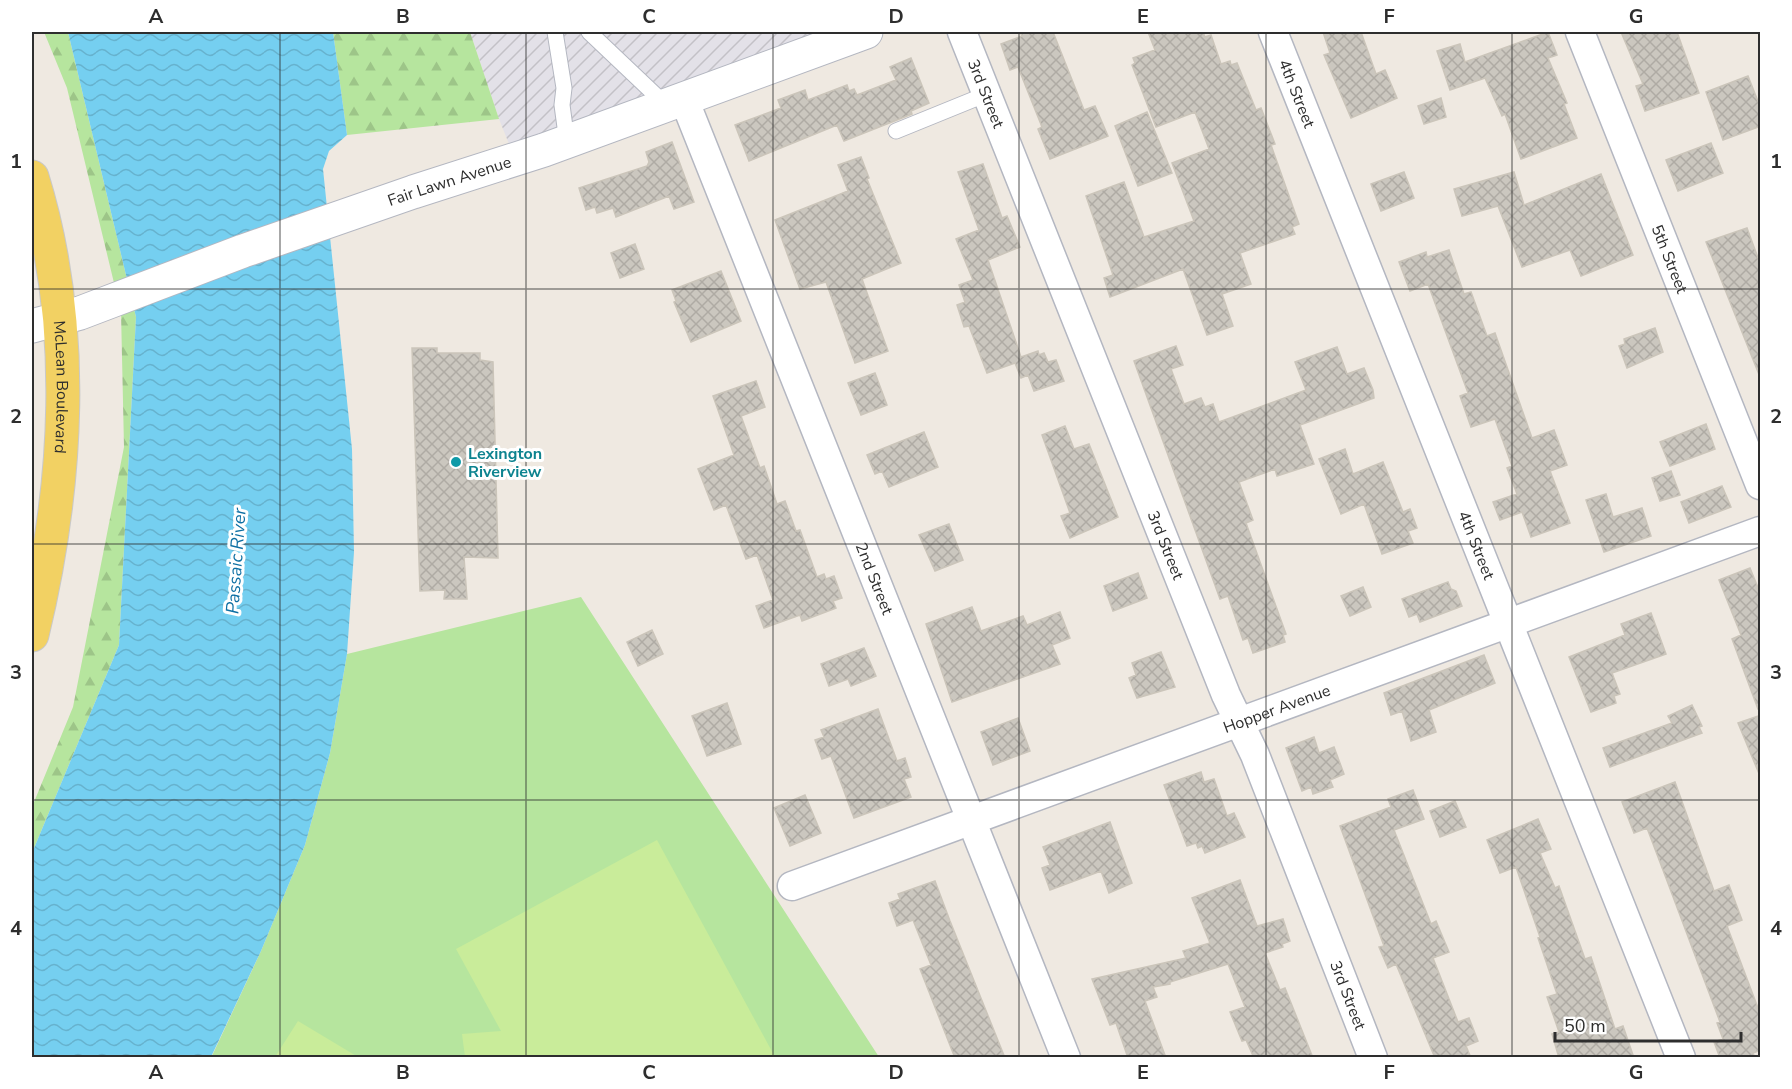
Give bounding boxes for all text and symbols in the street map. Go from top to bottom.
text: A [149,3,164,30]
text: B [396,3,410,30]
text: C [642,3,656,30]
text: D [888,3,904,30]
text: E [1137,3,1149,30]
text: F [1383,3,1395,30]
text: G [1629,3,1643,30]
street label: 3rd Street [962,56,1009,132]
street label: 4th Street [1273,56,1320,132]
text: 1 [10,148,22,175]
text: 1 [1770,148,1782,175]
street label: Fair Lawn Avenue [385,151,514,212]
street label: 5th Street [1646,222,1693,297]
street label: McLean Boulevard [48,320,73,454]
text: 2 [10,403,22,430]
text: 2 [1770,403,1782,430]
place label: Lexington Riverview [468,443,542,483]
marker: Lexington Riverview [449,455,463,469]
water label: Passaic River [220,507,252,615]
street label: 3rd Street [1142,508,1189,583]
street label: 4th Street [1452,508,1500,583]
street label: 2nd Street [850,539,898,618]
text: 3 [10,659,22,686]
text: 3 [1770,659,1782,686]
street label: Hopper Avenue [1220,680,1333,739]
text: 4 [10,915,22,942]
text: 4 [1770,915,1782,942]
street label: 3rd Street [1324,958,1371,1034]
scale bar [1555,1005,1741,1043]
text: 50 m [1564,1014,1606,1038]
text: A [149,1059,164,1086]
text: B [396,1059,410,1086]
text: C [642,1059,656,1086]
text: D [888,1059,904,1086]
text: E [1137,1059,1149,1086]
text: F [1383,1059,1395,1086]
text: G [1629,1059,1643,1086]

